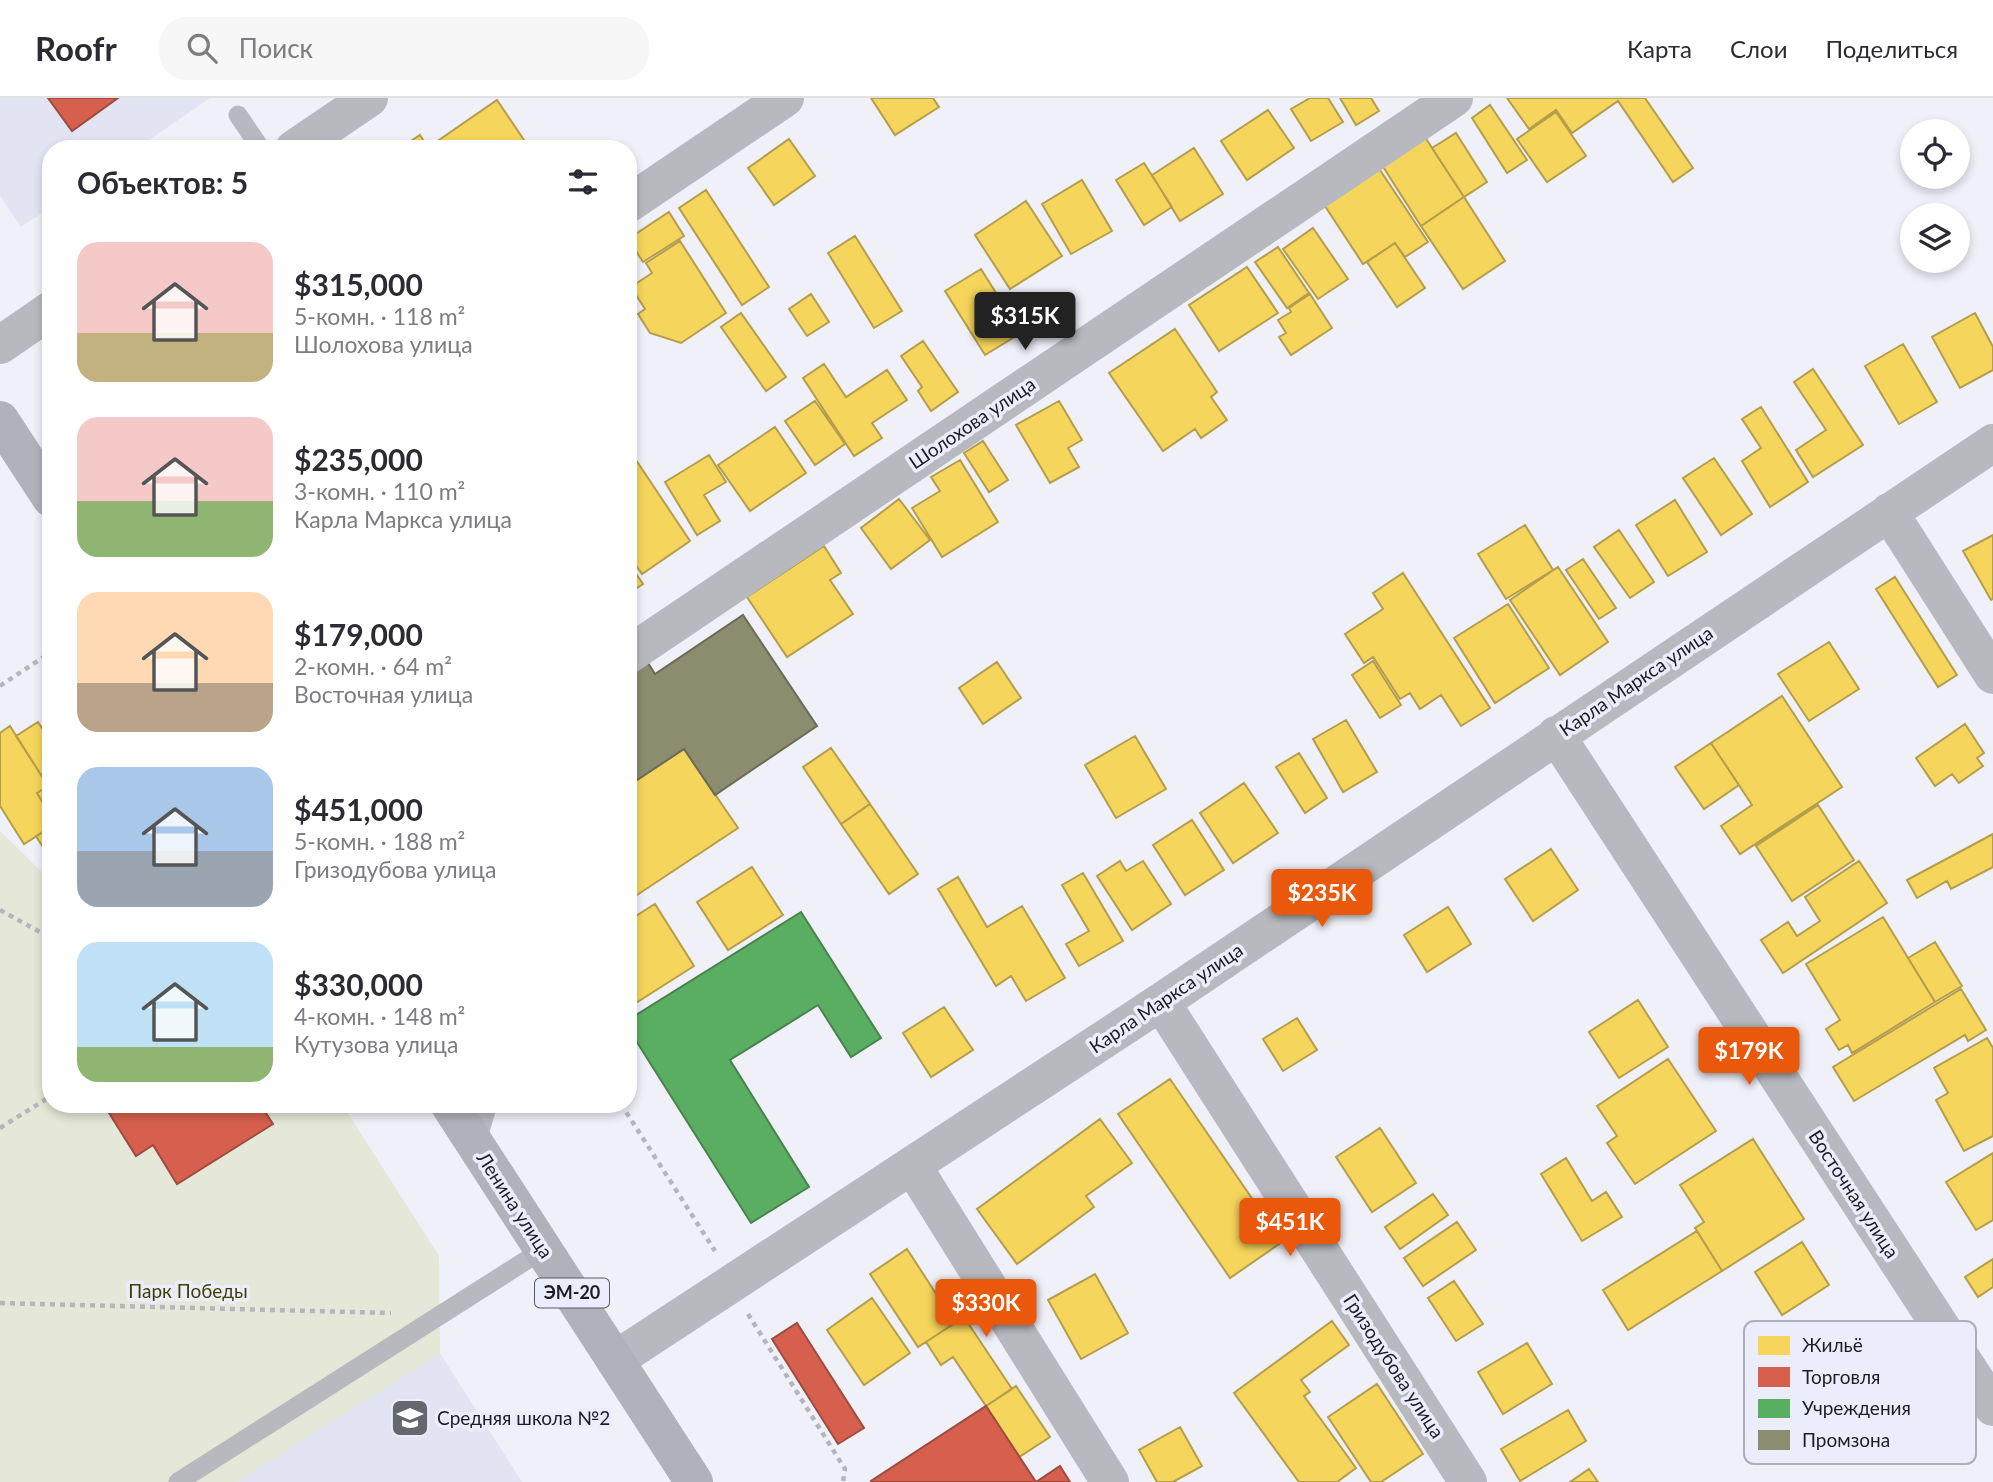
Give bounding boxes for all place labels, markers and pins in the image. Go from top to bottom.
pin: $315K [976,292,1074,352]
pin: $235K [1273,870,1371,929]
pin: $179K [1700,1028,1798,1087]
pin: $451K [1241,1198,1339,1258]
pin: $330K [937,1280,1035,1339]
school or university icon: Средняя школа №2 [389,1397,431,1439]
place label: Средняя школа №2 [437,1406,610,1429]

